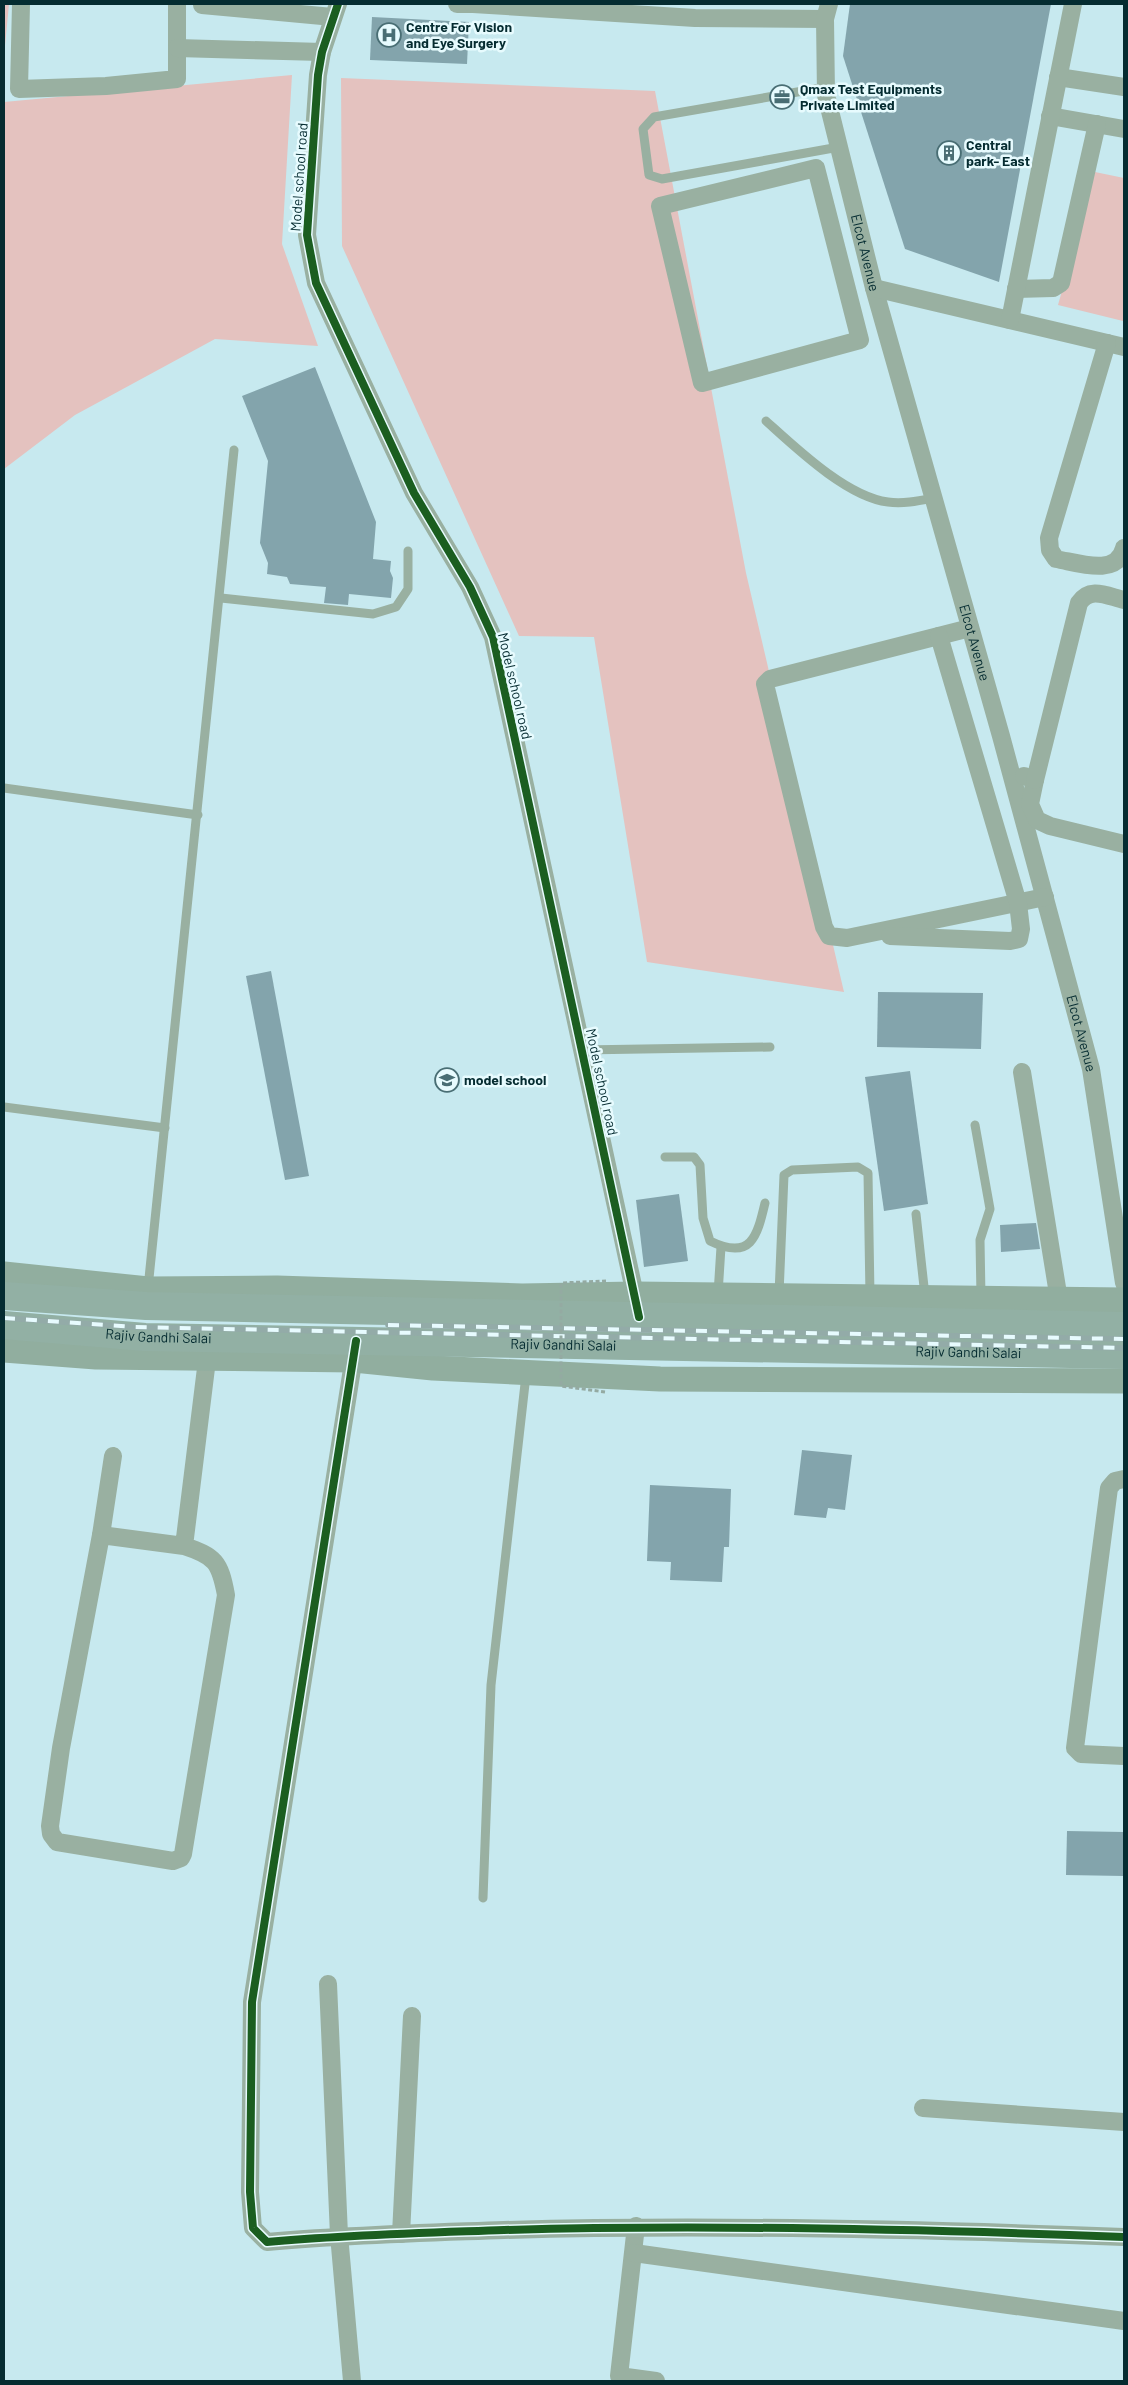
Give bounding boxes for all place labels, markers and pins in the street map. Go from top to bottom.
place label: Centre For Vision and Eye Surgery [406,18,512,51]
hospital icon: Centre For Vision and Eye Surgery [376,22,402,48]
place label: Qmax Test Equipments Private Limited [800,80,942,113]
office icon: Qmax Test Equipments Private Limited [769,84,795,110]
place label: Central park- East [966,136,1030,169]
building icon: Central park- East [936,140,962,166]
school or university icon: model school [434,1067,460,1093]
place label: model school [464,1071,546,1088]

